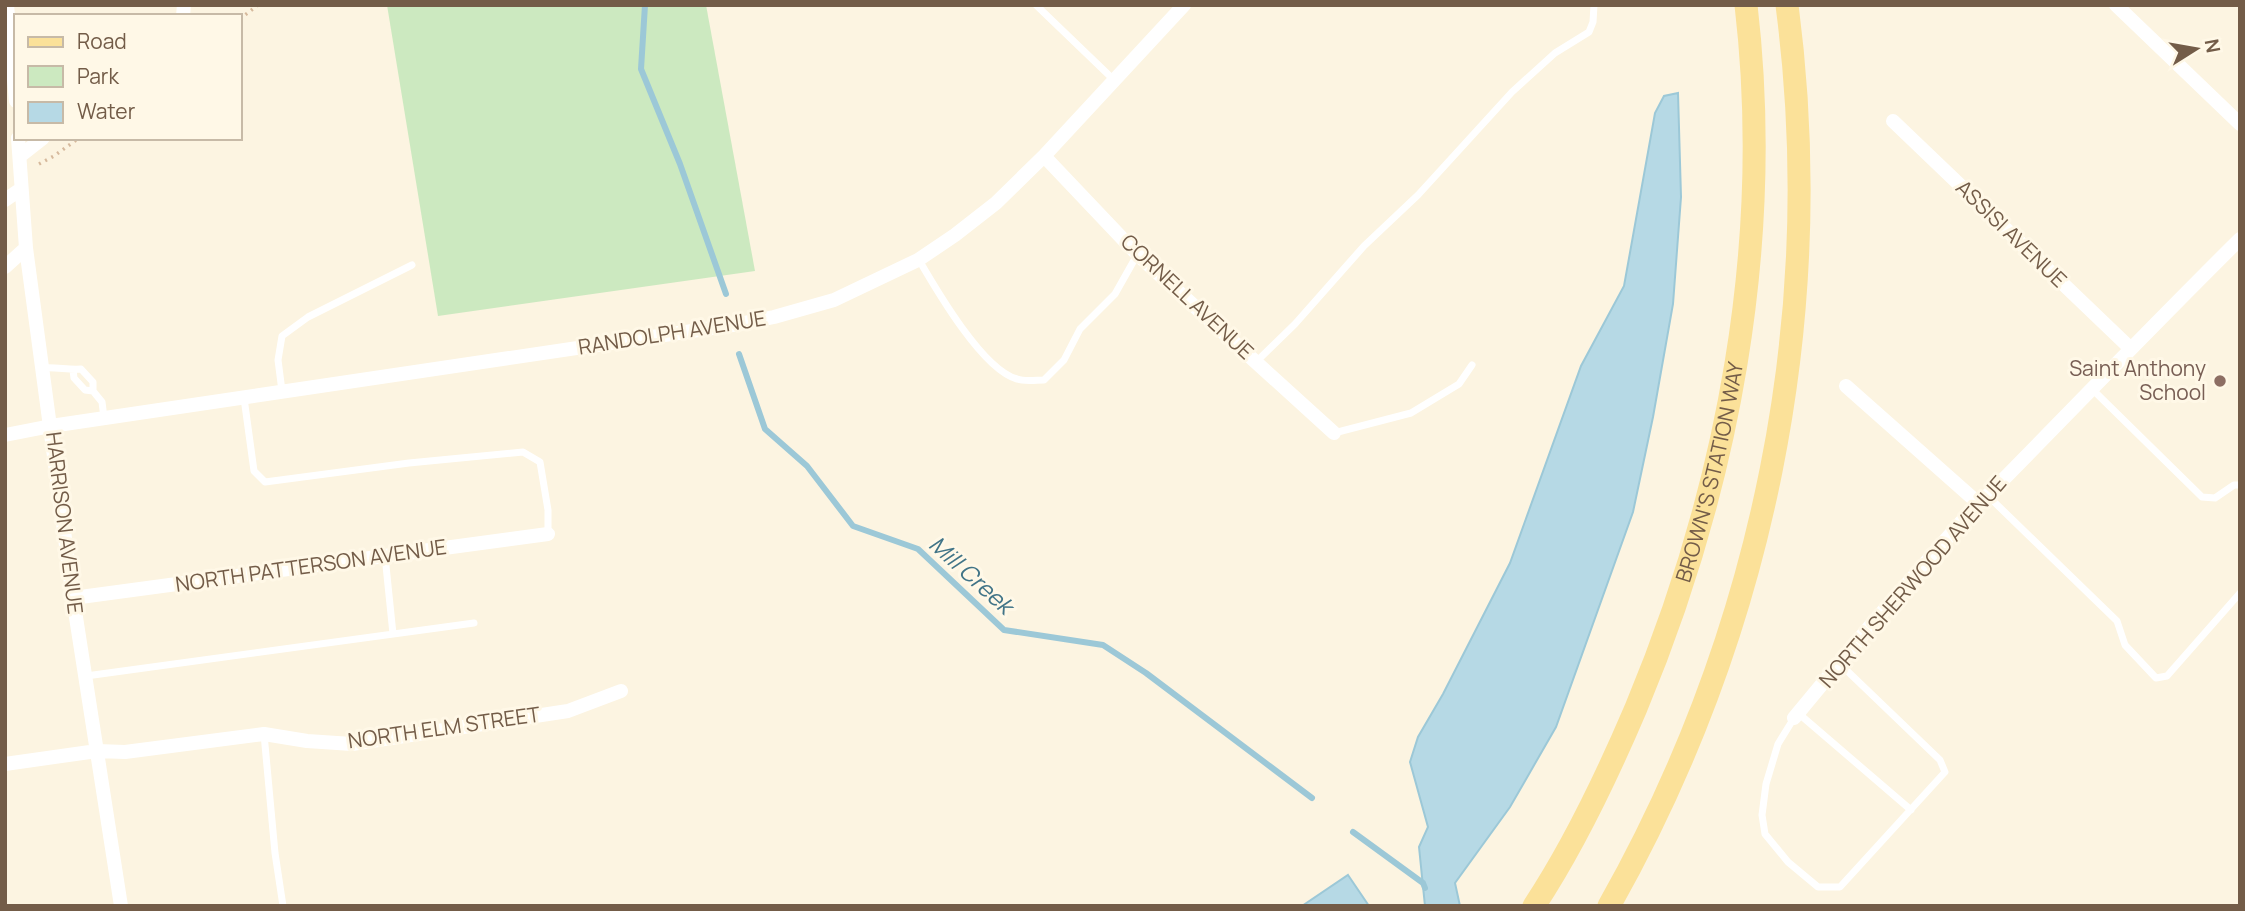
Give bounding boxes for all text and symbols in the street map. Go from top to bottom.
legend [14,14,242,140]
north arrow [2161,14,2231,84]
text: Road [77,27,127,55]
text: N [2199,37,2227,55]
text: Park [77,62,119,90]
text: Water [77,97,136,125]
street label: ASSISI AVENUE [1950,173,2073,293]
street label: CORNELL AVENUE [1115,227,1260,365]
street label: RANDOLPH AVENUE [576,303,768,361]
place label: Saint Anthony School [2069,354,2206,406]
street label: BROWN'S STATION WAY [1669,359,1749,586]
marker: Saint Anthony School [2212,373,2228,389]
street label: HARRISON AVENUE [40,430,90,616]
street label: NORTH SHERWOOD AVENUE [1812,470,2012,693]
water label: Mill Creek [923,528,1023,623]
street label: NORTH PATTERSON AVENUE [174,532,448,598]
street label: NORTH ELM STREET [346,700,542,754]

